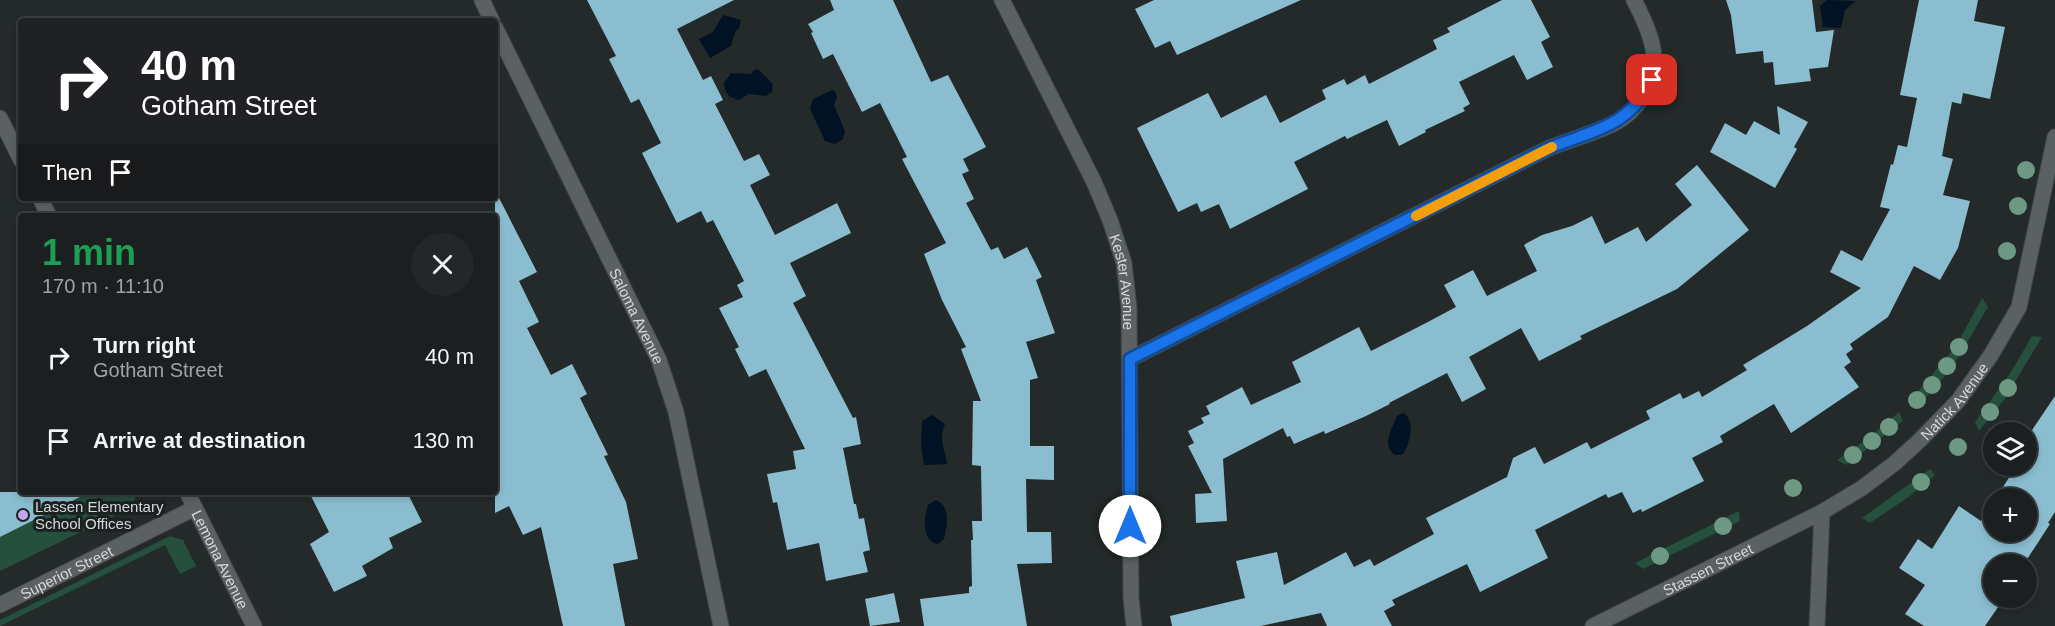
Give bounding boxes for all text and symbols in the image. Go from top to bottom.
icon: right [42,42,120,120]
text: 40 m [141,42,237,89]
pin [1626,54,1677,105]
icon: arrive [1635,63,1668,96]
text: Gotham Street [141,91,317,121]
icon: arrive [104,156,137,189]
text: Then [42,160,92,185]
text: 1 min [42,232,136,273]
street label: Kester Avenue [1107,232,1138,330]
button: close [411,233,474,296]
street label: Saloma Avenue [606,265,668,367]
text: 170 m · 11:10 [42,275,164,297]
text: Turn right [93,333,195,358]
icon: right [42,341,75,374]
text: 40 m [425,344,474,369]
text: Gotham Street [93,359,223,381]
street label: Natick Avenue [1917,359,1991,443]
map controls [1983,422,2037,608]
button: layers [1983,422,2037,476]
icon: arrive [42,425,75,458]
text: Arrive at destination [93,428,306,453]
text: 130 m [413,428,474,453]
button: + [1983,488,2037,542]
position arrow [1098,494,1162,558]
place label: Lassen Elementary School Offices [35,498,164,532]
street label: Lemona Avenue [189,507,252,611]
marker: Lassen Elementary School Offices [16,508,30,522]
street label: Stassen Street [1660,539,1756,599]
street label: Superior Street [17,542,116,602]
button: − [1983,554,2037,608]

